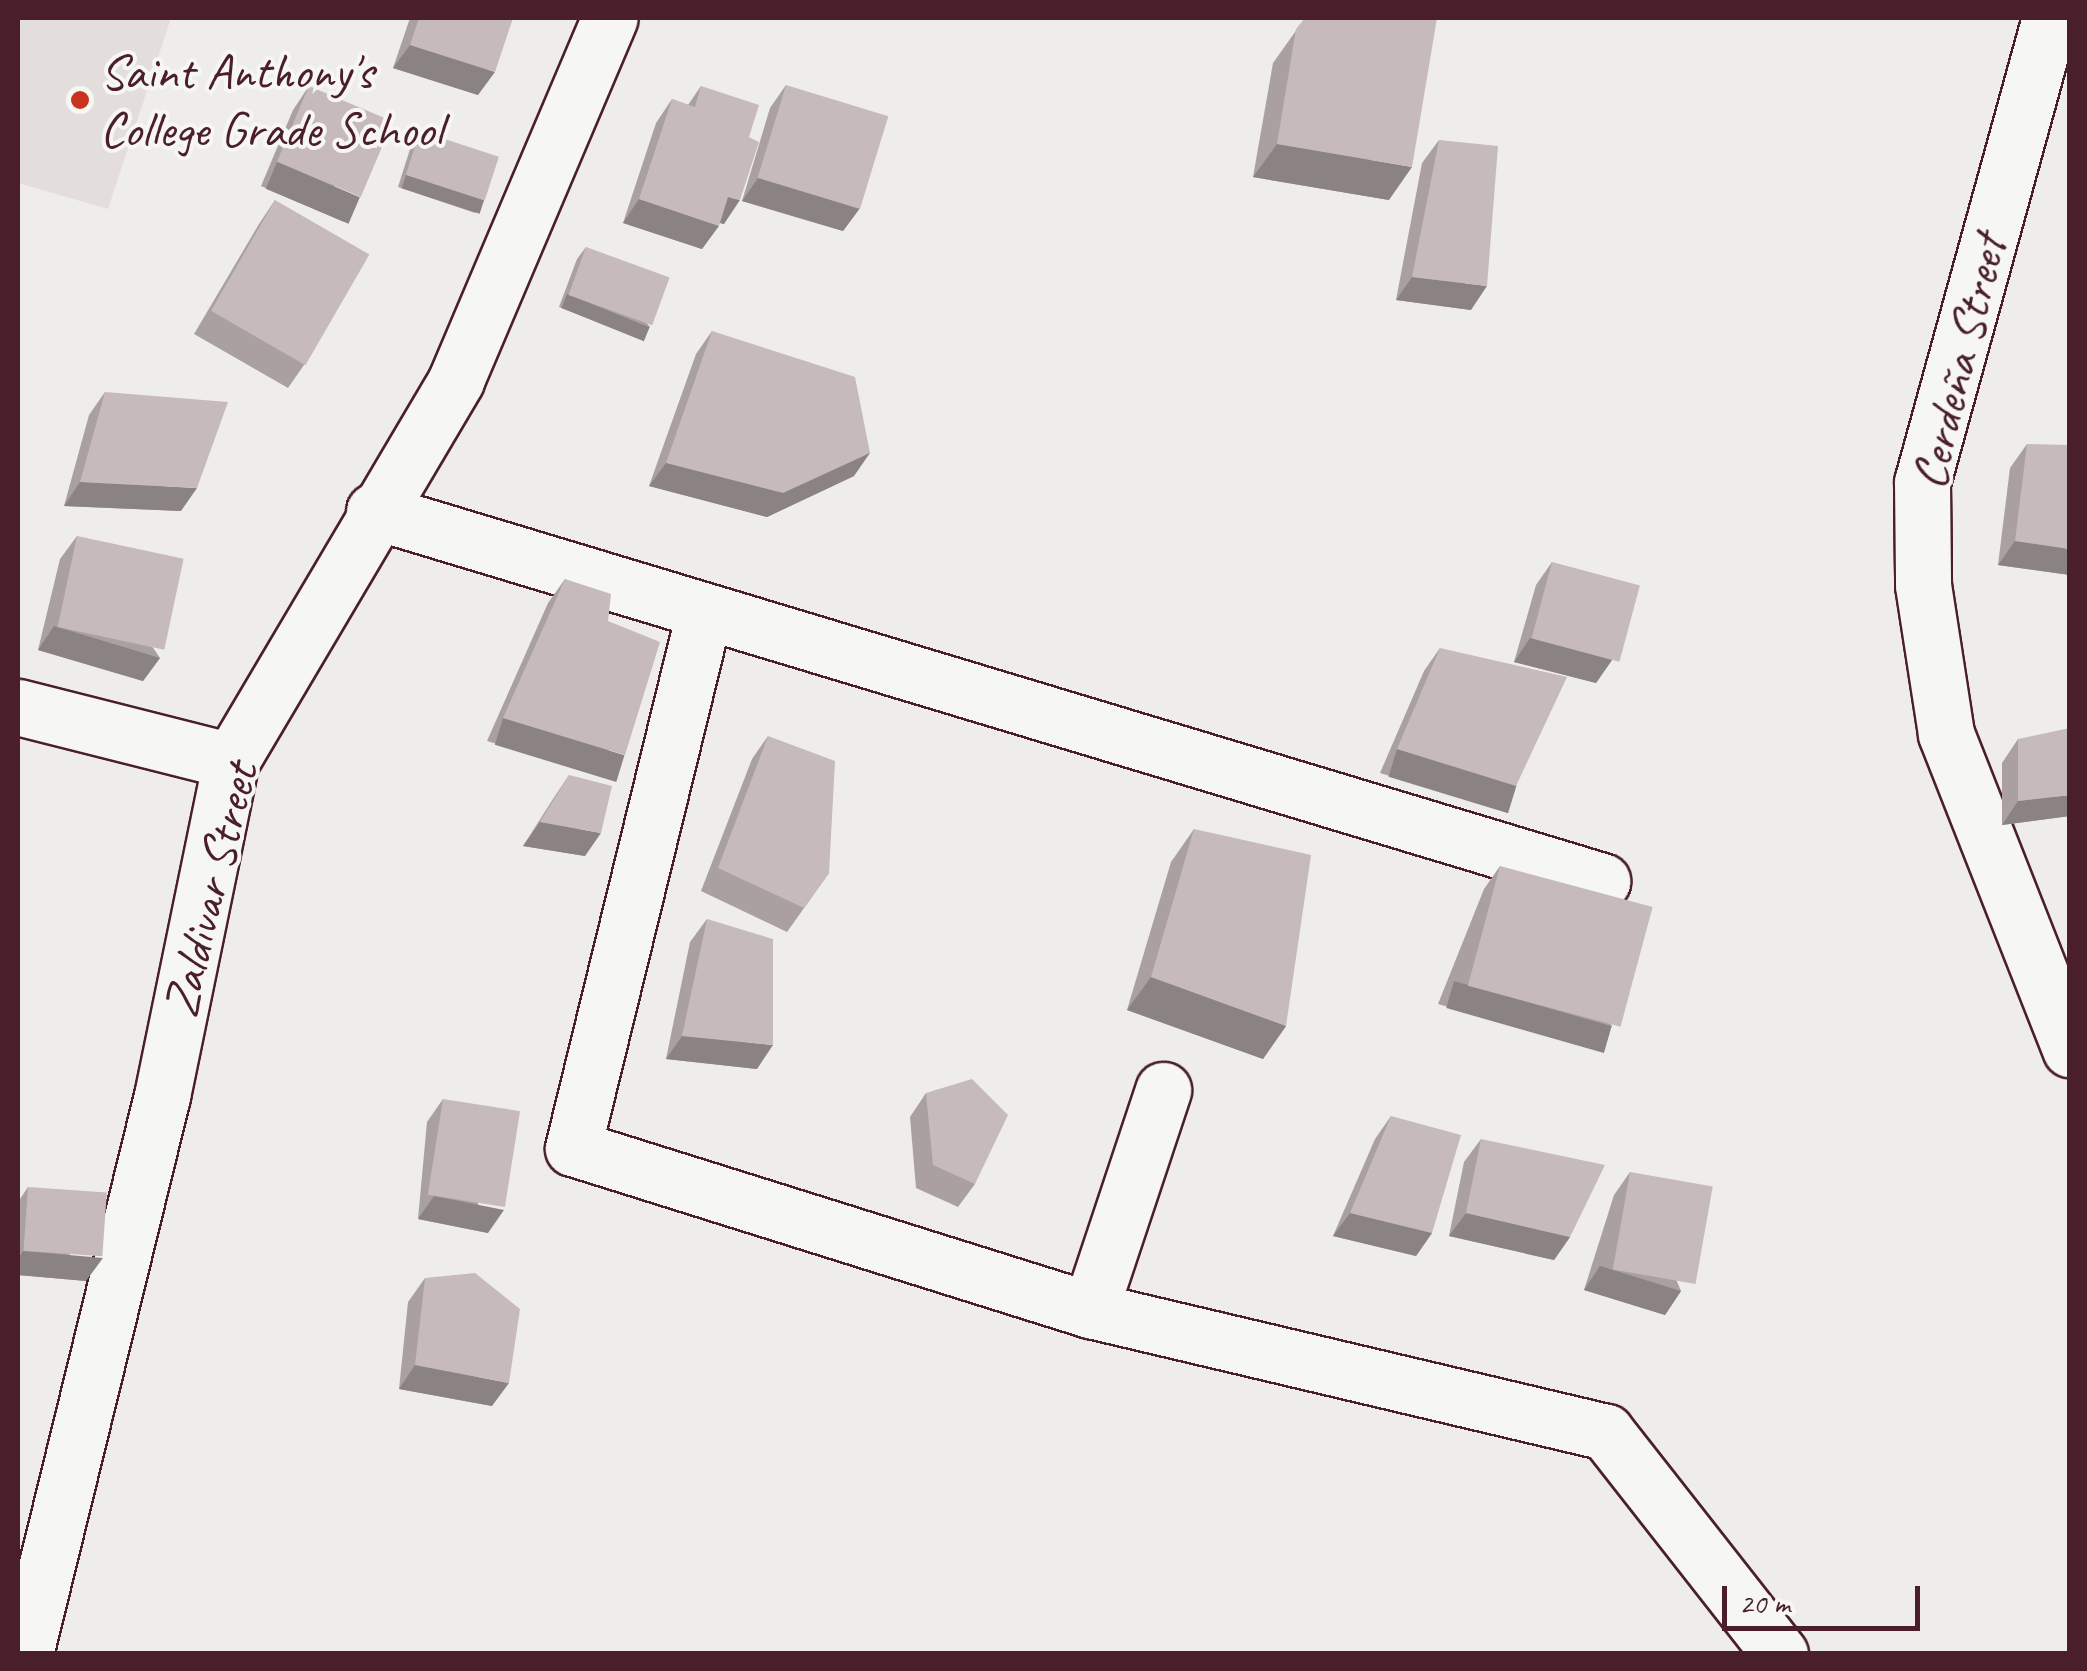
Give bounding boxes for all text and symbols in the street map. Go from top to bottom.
place label: Saint Anthony's College Grade School [100,41,440,158]
marker: Saint Anthony's College Grade School [69,89,91,111]
street label: Cerdeña Street [1899,229,2019,495]
street label: Zaldivar Street [149,756,271,1024]
scale bar [1727,1566,1924,1628]
text: 20 m [1739,1584,1790,1622]

